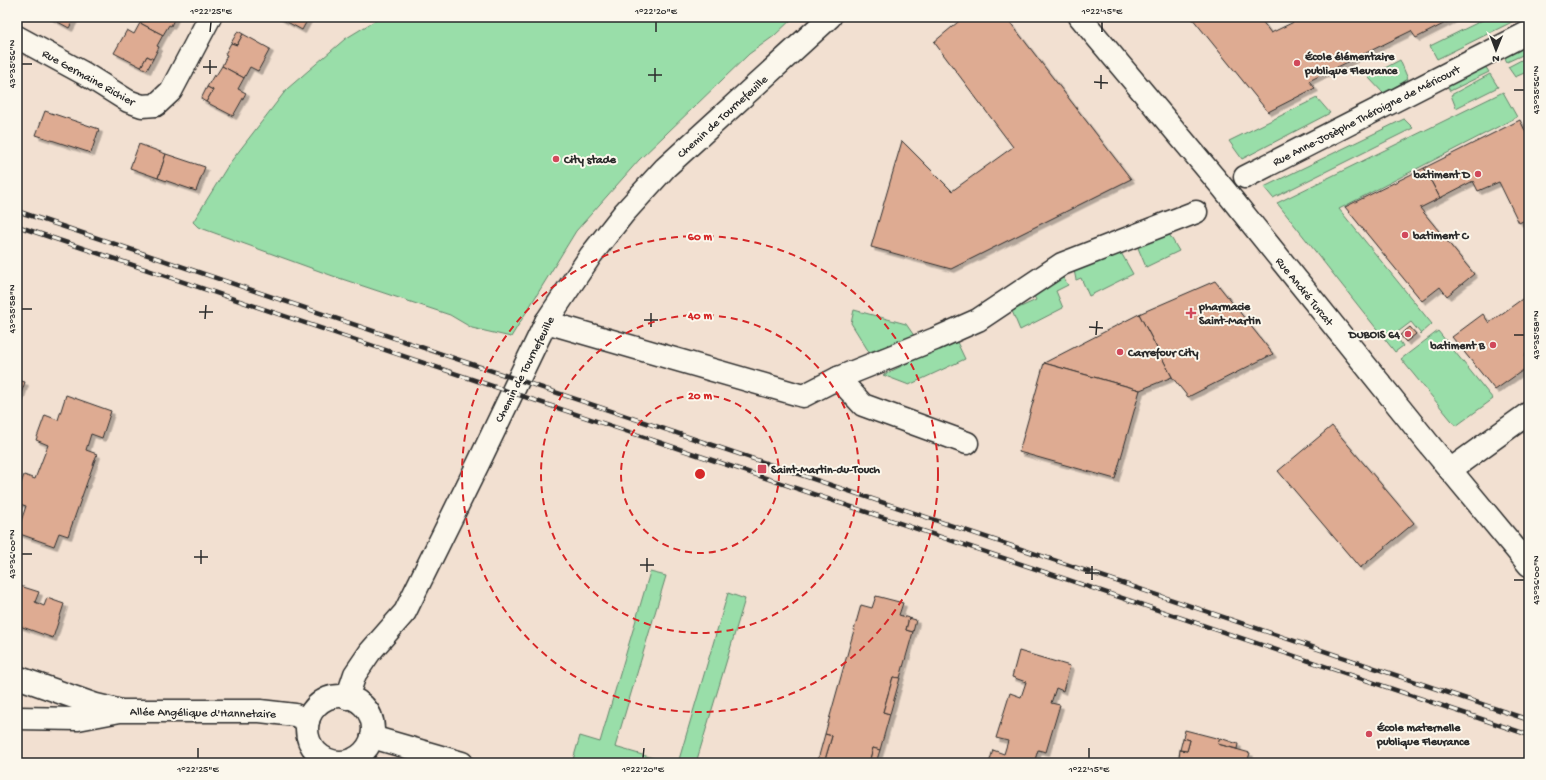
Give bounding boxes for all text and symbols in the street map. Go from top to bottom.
text: 1°22'25"E [189,6,232,18]
text: 1°22'20"E [634,6,678,18]
text: 1°22'15"E [1081,6,1123,18]
north arrow [1476,30,1516,70]
text: 43°35'56"N [7,39,19,88]
street label: Rue Germaine Richier [39,47,138,111]
place label: École élémentaire publique Fleurance [1304,51,1398,79]
text: N [1492,52,1500,64]
marker: École élémentaire publique Fleurance [1292,58,1302,68]
street label: Rue Anne-Josèphe Théroigne de Méricourt [1271,63,1464,170]
text: 43°35'56"N [1531,65,1543,114]
street label: Chemin de Tournefeuille [675,73,772,162]
marker: City stade [551,154,561,164]
place label: City stade [563,154,617,168]
place label: batiment D [1413,169,1471,183]
marker: batiment D [1473,169,1483,179]
marker: batiment C [1400,230,1410,240]
place label: batiment C [1412,230,1470,244]
text: 60 m [688,231,713,245]
street label: Rue André Turcat [1272,255,1336,330]
text: 43°35'58"N [7,284,19,333]
place label: pharmacie Saint-Martin [1198,301,1261,329]
marker: pharmacie Saint-Martin [1186,308,1196,318]
text: 40 m [687,310,712,324]
text: 43°35'58"N [1531,310,1543,359]
street label: Chemin de Tournefeuille [493,314,559,425]
place label: DUBOIS 64 [1348,329,1400,343]
marker: DUBOIS 64 [1403,329,1413,339]
place label: batiment B [1429,340,1486,354]
marker: batiment B [1488,340,1498,350]
marker: Carrefour City [1115,347,1125,357]
place label: Carrefour City [1127,347,1198,361]
text: 20 m [688,390,713,404]
marker: Saint-Martin-du-Touch [756,463,768,475]
place label: Saint-Martin-du-Touch [771,464,880,478]
centre of rings [693,467,707,481]
text: 43°36'00"N [7,529,19,579]
text: 43°36'00"N [1531,555,1543,605]
street label: Allée Angélique d'Hannetaire [130,706,277,722]
place label: École maternelle publique Fleurance [1376,722,1470,750]
marker: École maternelle publique Fleurance [1364,729,1374,739]
text: 1°22'25"E [176,764,219,776]
text: 1°22'20"E [621,764,665,776]
text: 1°22'15"E [1068,764,1110,776]

